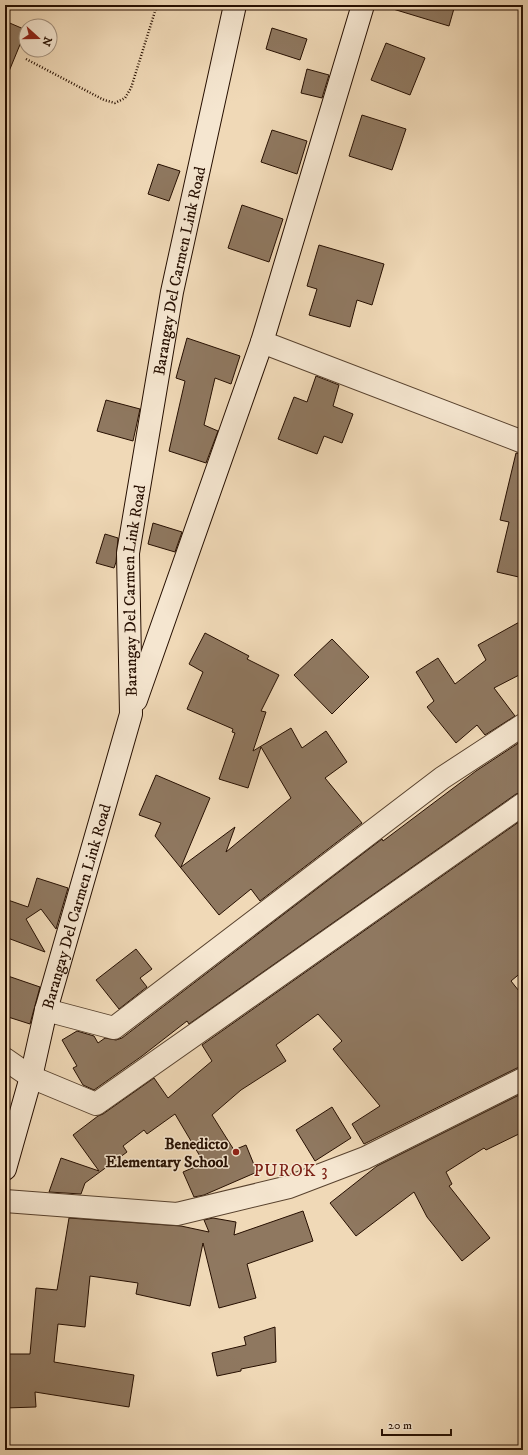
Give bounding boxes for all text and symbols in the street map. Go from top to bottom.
north arrow [18,18,58,58]
text: N [38,35,55,48]
street label: Barangay Del Carmen Link Road [149,165,210,377]
street label: Barangay Del Carmen Link Road [119,483,150,697]
street label: Barangay Del Carmen Link Road [38,802,116,1012]
place label: Benedicto Elementary School [106,1134,229,1172]
marker: Benedicto Elementary School [231,1147,241,1157]
district label: PUROK 3 [254,1160,328,1182]
scale bar [382,1411,451,1437]
text: 20 m [388,1418,412,1433]

